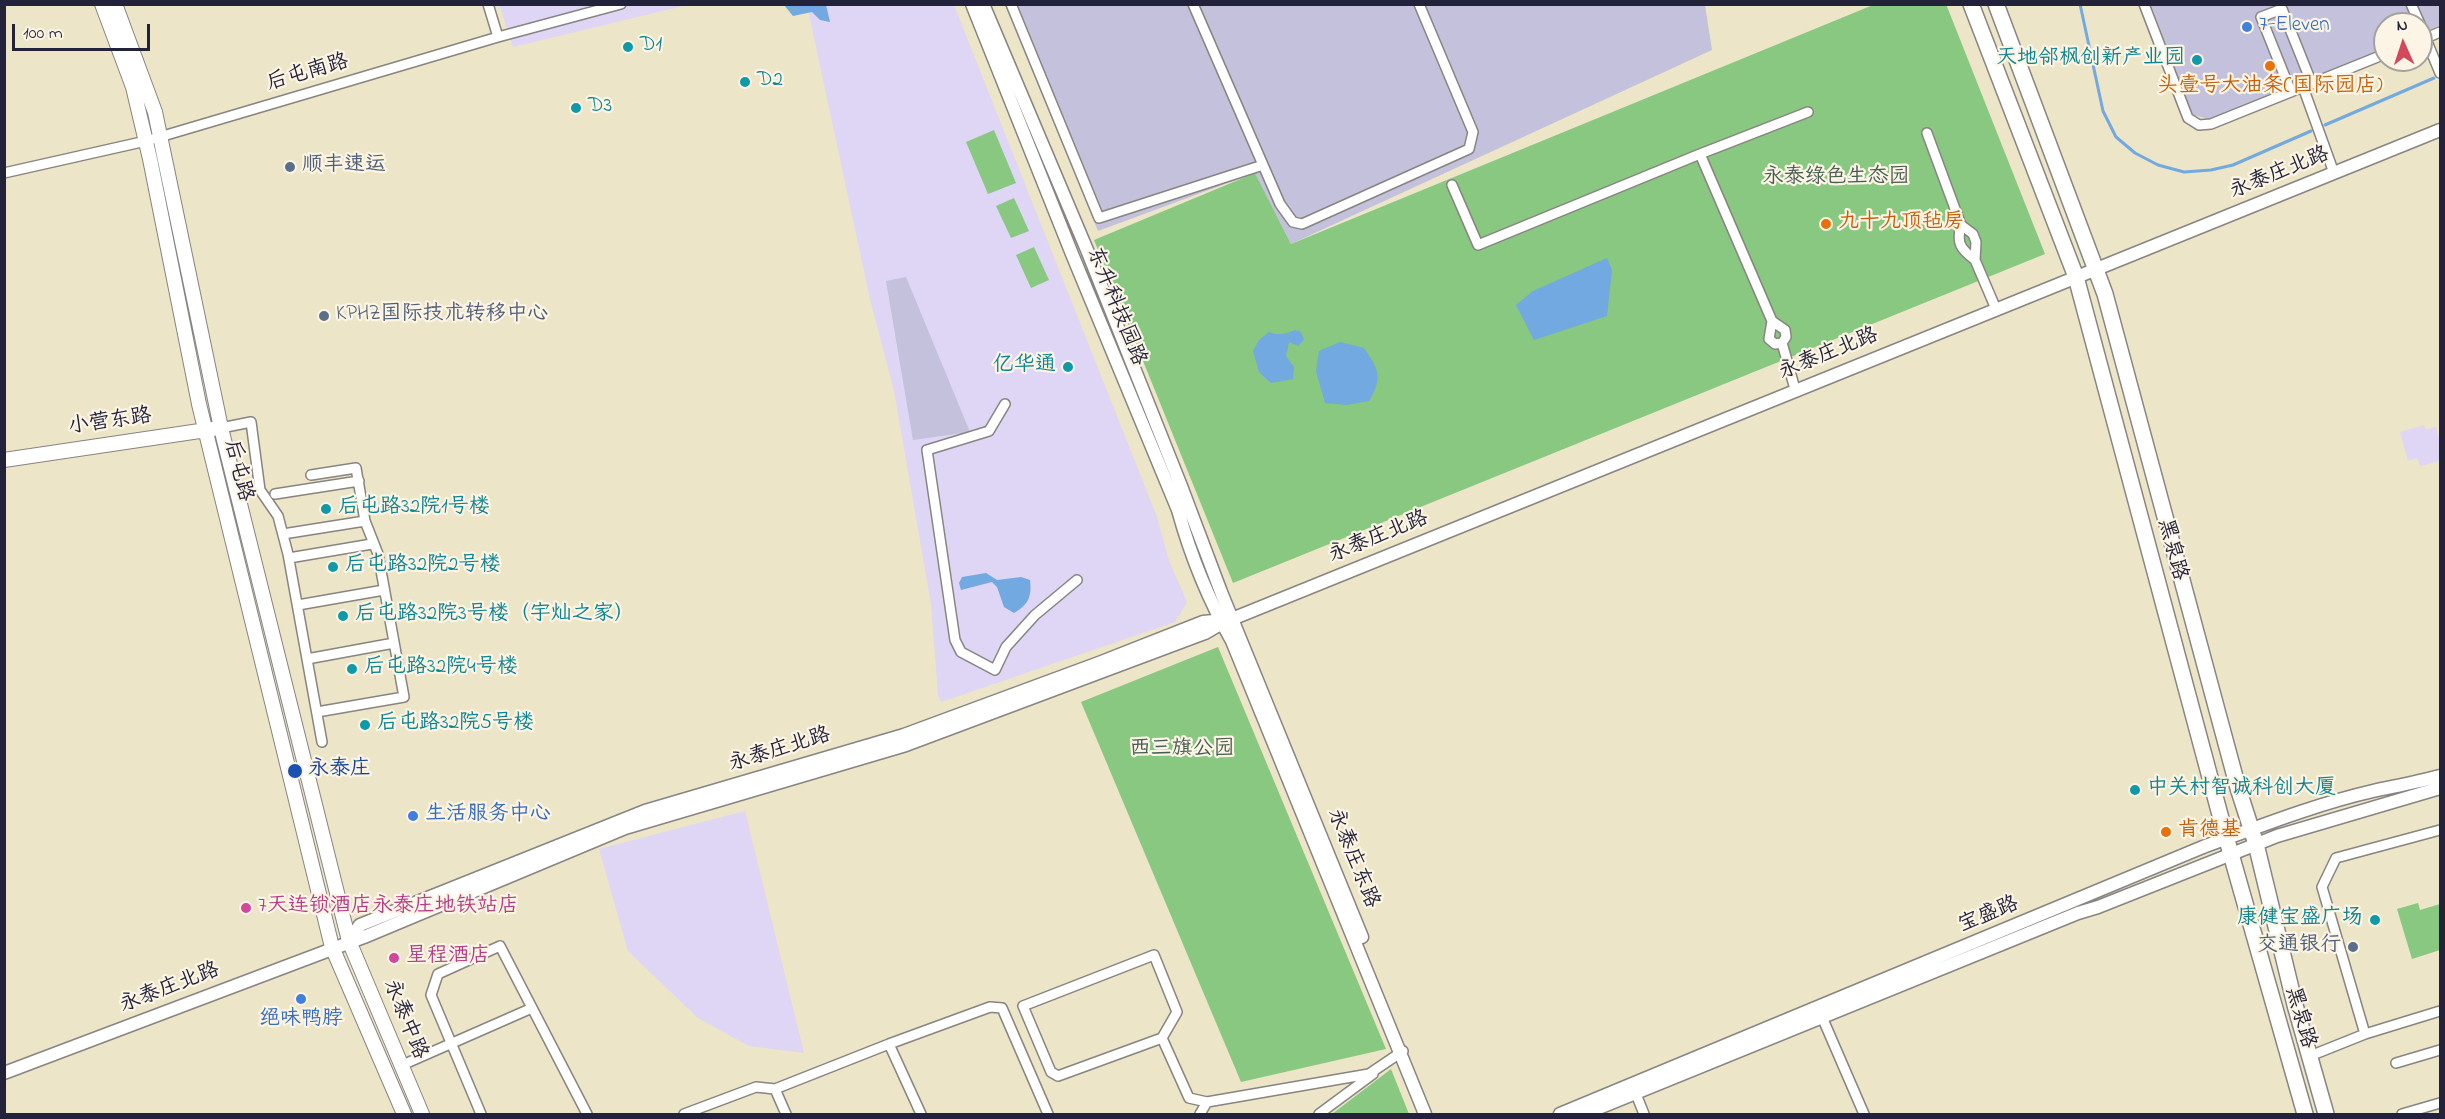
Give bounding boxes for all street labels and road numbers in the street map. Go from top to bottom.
street label: 后屯南路 [264,50,352,98]
street label: 永泰庄北路 [2227,143,2333,205]
street label: 东升科技园路 [1080,244,1150,370]
street label: 永泰庄北路 [1776,324,1882,386]
street label: 小营东路 [67,405,153,441]
street label: 后屯路 [217,437,257,505]
street label: 永泰庄北路 [1326,507,1432,569]
street label: 黑泉路 [2151,516,2191,584]
street label: 永泰庄北路 [726,724,834,778]
street label: 永泰庄东路 [1321,806,1383,912]
street label: 宝盛路 [1955,893,2023,939]
street label: 永泰庄北路 [116,958,224,1020]
street label: 永泰中路 [377,976,431,1064]
street label: 黑泉路 [2278,984,2320,1052]

